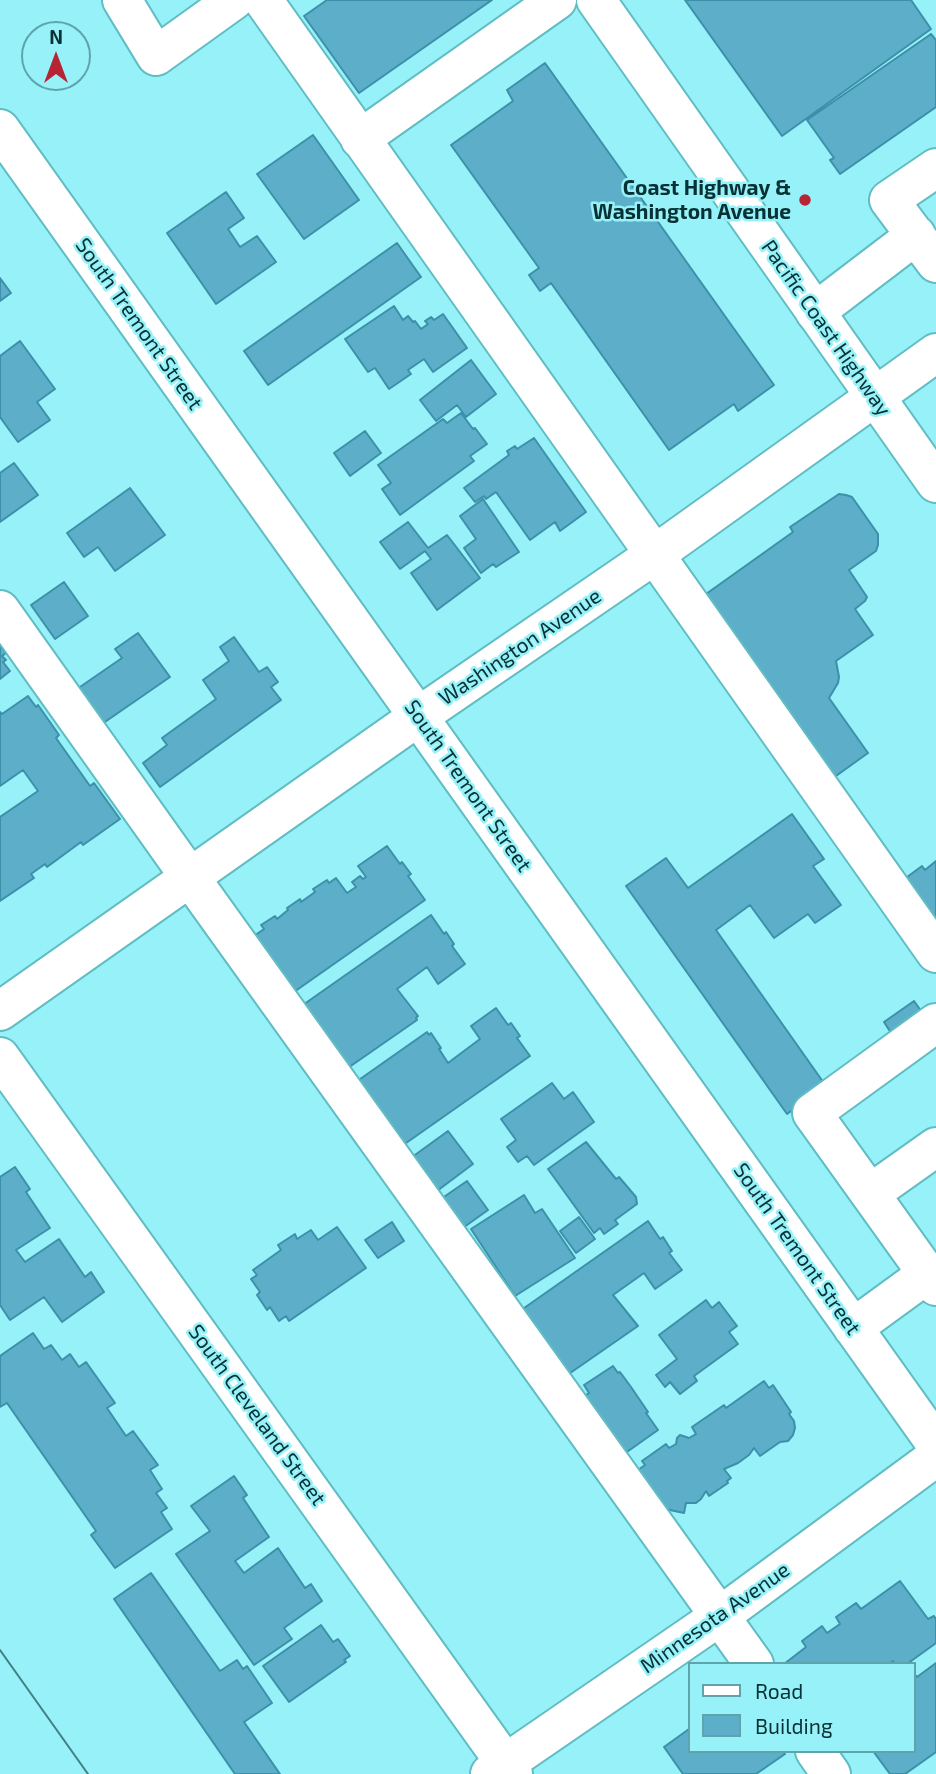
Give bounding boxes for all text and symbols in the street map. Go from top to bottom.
north arrow [21,21,91,91]
text: N [49,25,63,48]
place label: Coast Highway & Washington Avenue [593,175,791,225]
marker: Coast Highway & Washington Avenue [797,192,813,208]
street label: South Tremont Street [70,233,208,415]
street label: Pacific Coast Highway [756,235,896,421]
street label: Washington Avenue [434,583,606,711]
street label: South Tremont Street [399,695,537,877]
street label: South Tremont Street [728,1158,866,1340]
street label: South Cleveland Street [183,1320,331,1510]
street label: Minnesota Avenue [635,1557,795,1679]
legend [688,1662,915,1753]
text: Road [755,1678,803,1703]
text: Building [755,1713,833,1738]

